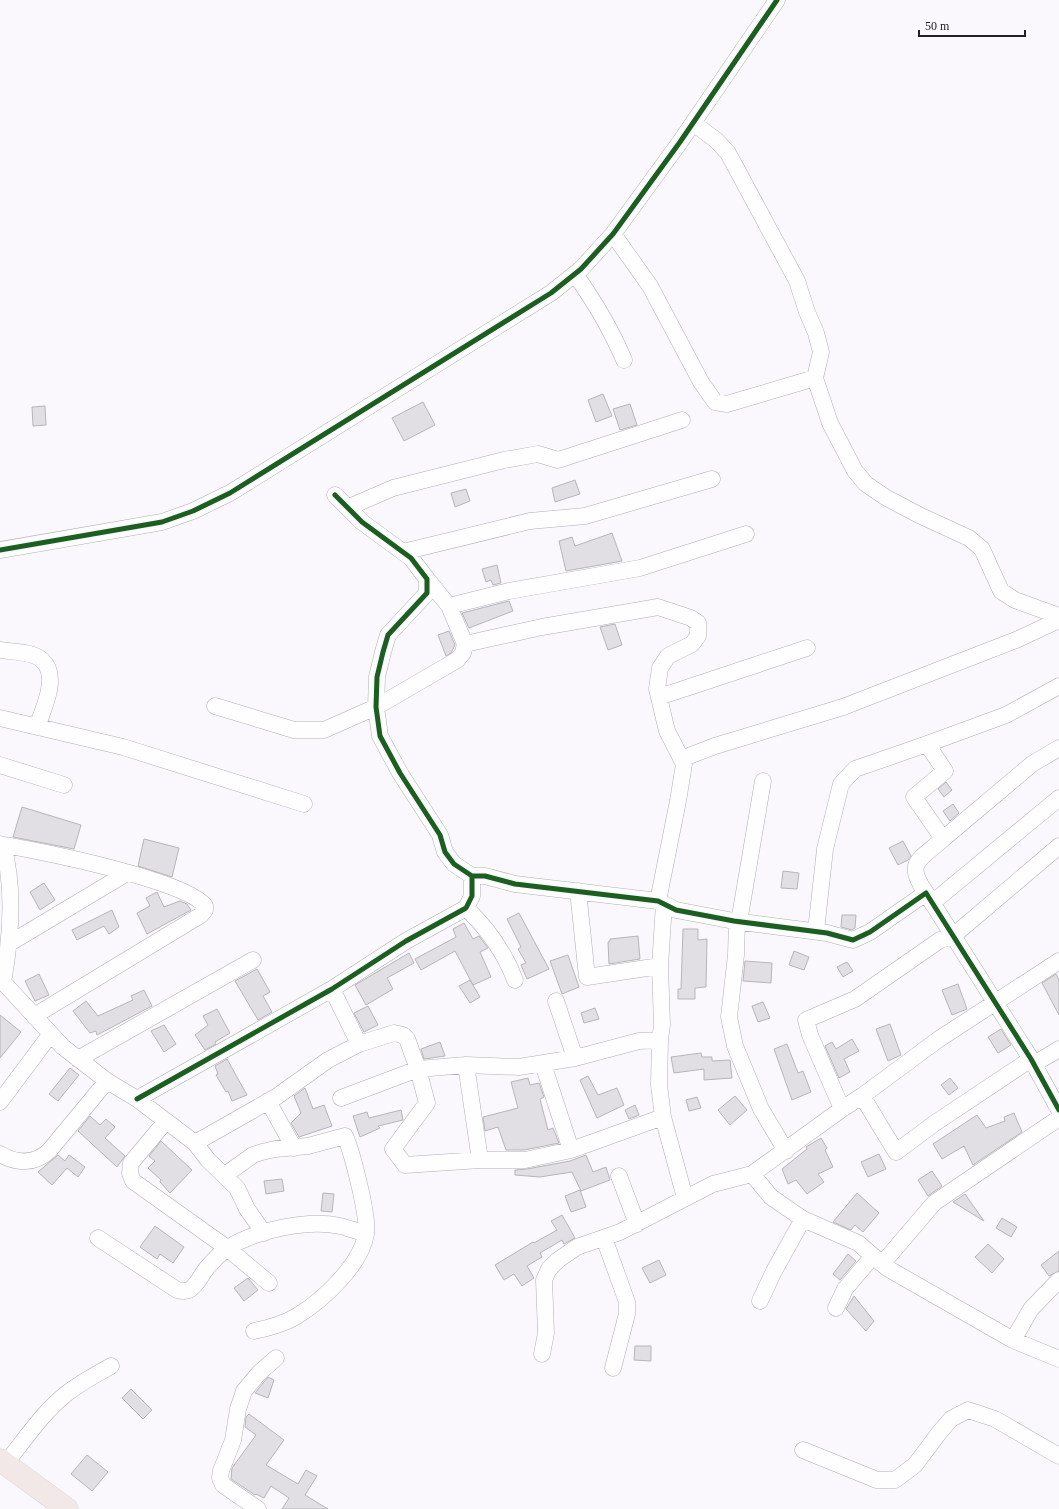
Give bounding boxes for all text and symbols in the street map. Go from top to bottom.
scale bar [919,12,1025,38]
text: 50 m [925,19,950,33]

